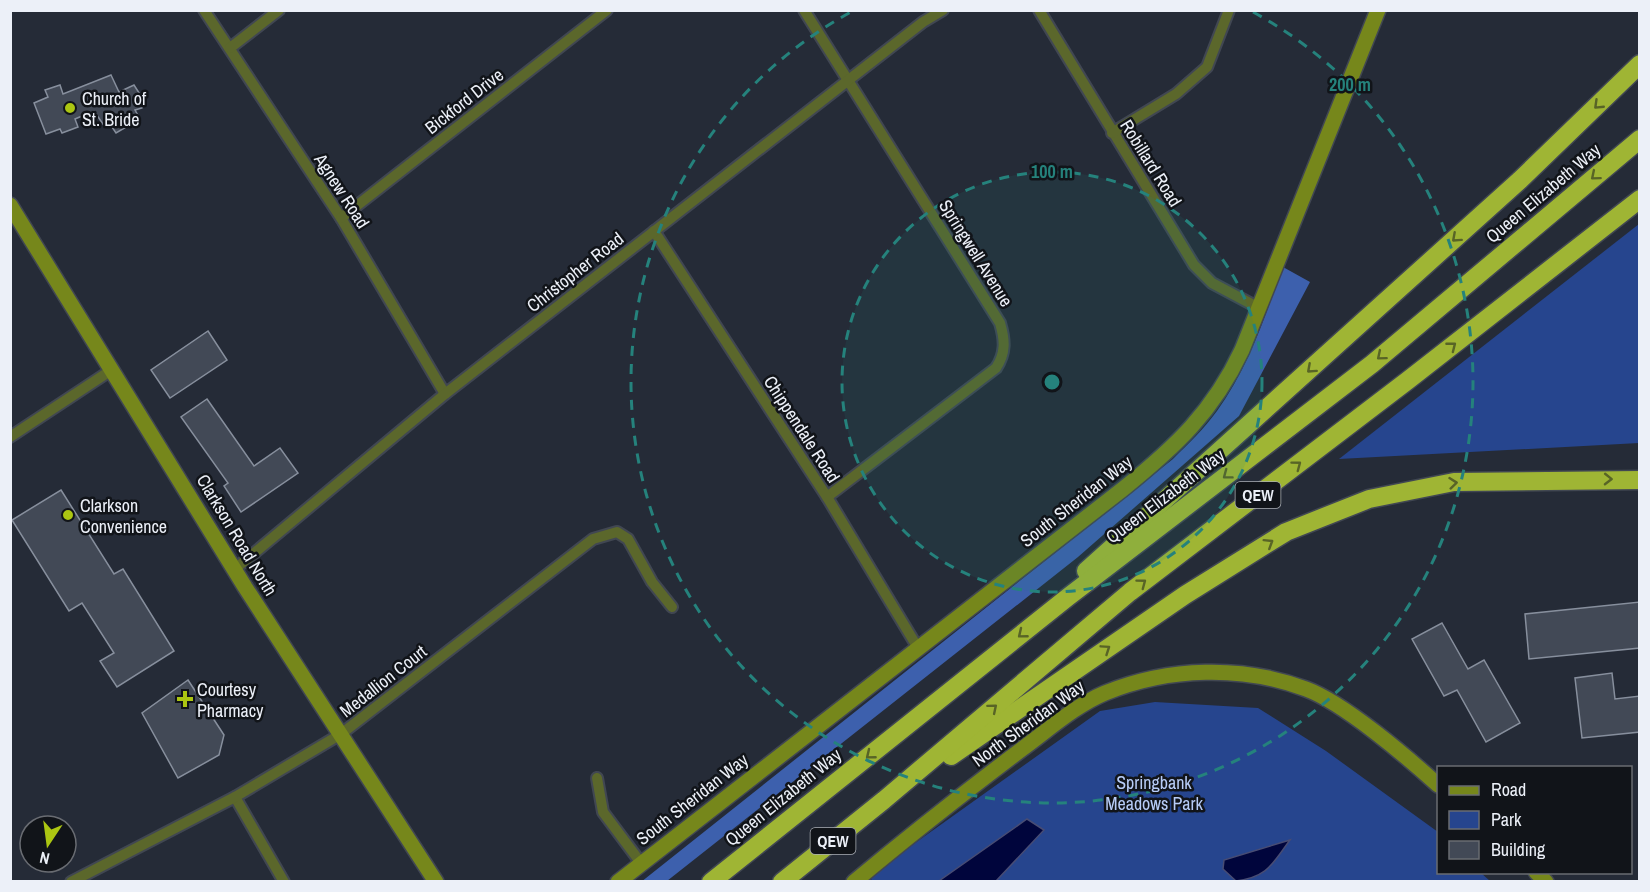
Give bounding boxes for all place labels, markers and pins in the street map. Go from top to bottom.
place label: Church of St. Bride [82,86,147,132]
marker: Church of St. Bride [63,101,77,115]
centre of rings [1042,372,1062,392]
place label: Clarkson Convenience [80,493,167,539]
marker: Clarkson Convenience [61,508,75,522]
place label: Courtesy Pharmacy [197,677,264,723]
marker: Courtesy Pharmacy [178,692,192,706]

